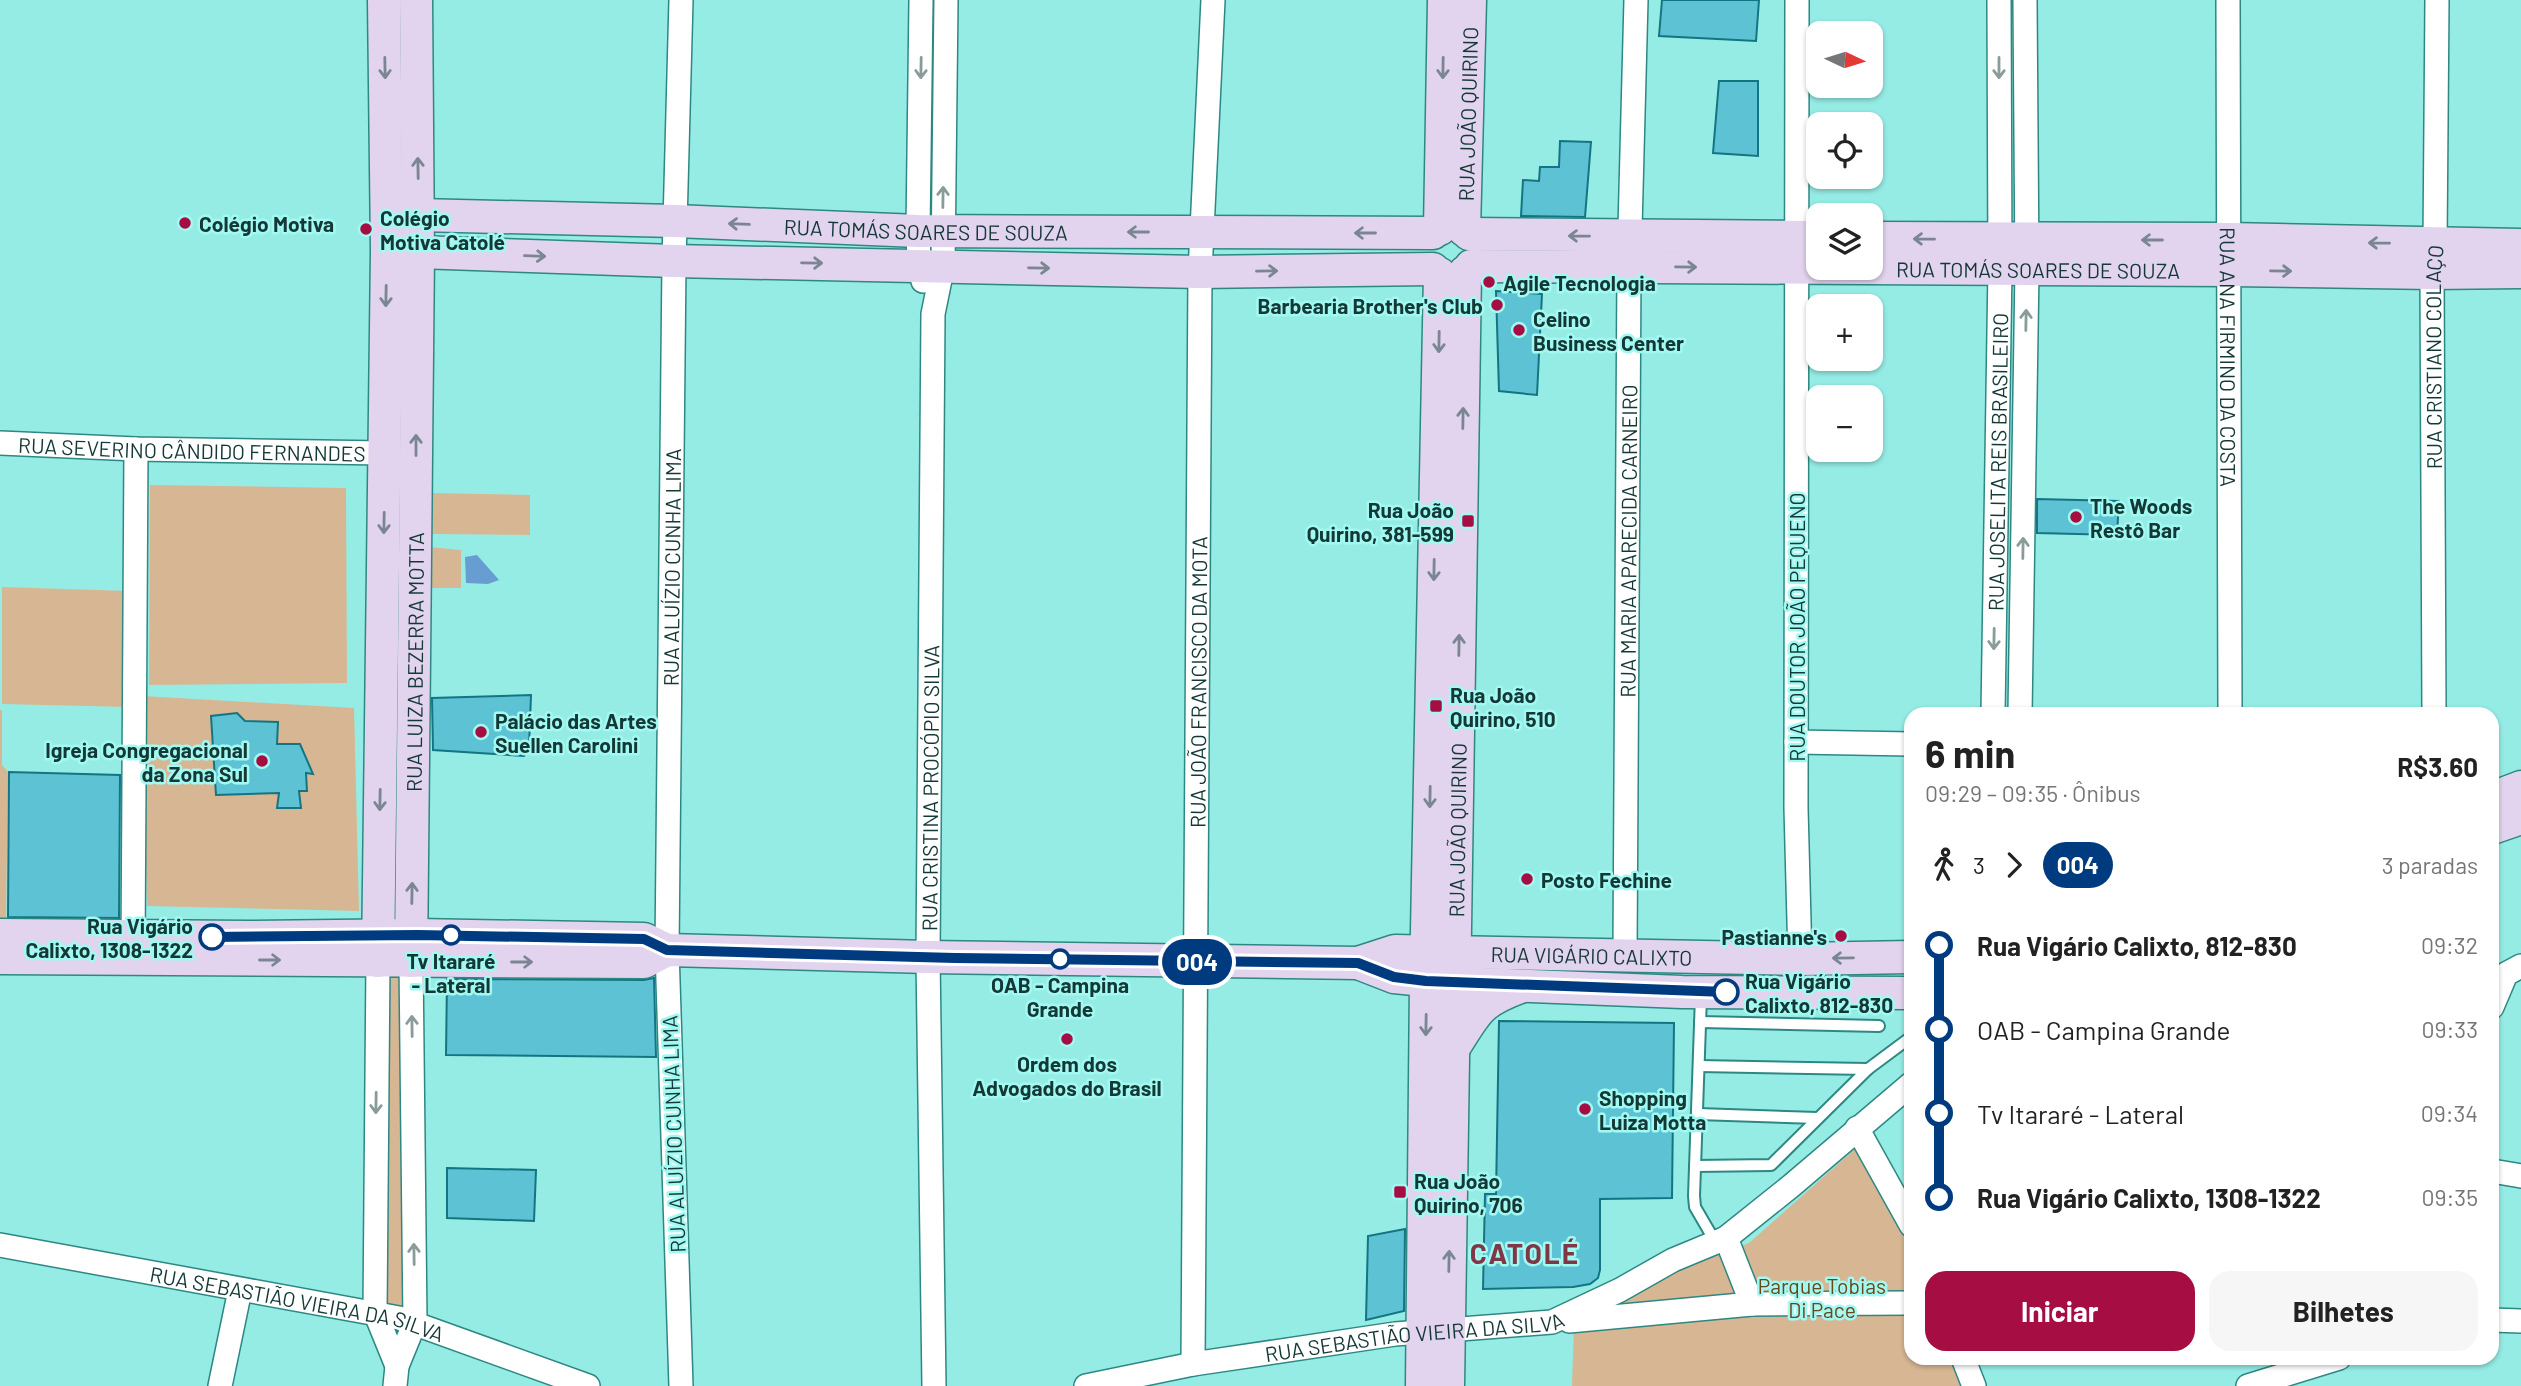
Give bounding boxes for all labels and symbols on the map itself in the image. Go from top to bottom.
north arrow [1806,21,1883,98]
street label: RUA JOÃO QUIRINO [1452,26,1482,202]
one-way arrow [378,56,392,79]
one-way arrow [914,56,927,79]
one-way arrow [1436,56,1450,79]
one-way arrow [1992,56,2006,79]
one-way arrow [411,157,424,180]
one-way arrow [937,186,950,209]
place label: Colégio Motiva Catolé [380,205,505,254]
place label: Colégio Motiva [199,211,334,236]
street label: RUA TOMÁS SOARES DE SOUZA [783,213,1068,244]
marker: Colégio Motiva [177,215,193,231]
one-way arrow [728,217,751,230]
marker: Colégio Motiva Catolé [358,221,374,237]
one-way arrow [1126,225,1149,239]
one-way arrow [1354,226,1377,240]
street label: RUA ANA FIRMINO DA COSTA [2216,227,2242,487]
one-way arrow [1567,229,1590,243]
one-way arrow [1913,232,1936,245]
one-way arrow [2141,233,2164,247]
one-way arrow [2368,236,2391,249]
street label: RUA CRISTIANO COLAÇO [2419,244,2447,469]
one-way arrow [524,250,547,263]
one-way arrow [800,256,823,270]
street label: RUA TOMÁS SOARES DE SOUZA [1896,256,2180,282]
one-way arrow [1675,260,1698,274]
one-way arrow [1027,261,1050,274]
one-way arrow [1255,264,1278,278]
one-way arrow [2270,264,2293,278]
place label: Agile Tecnologia [1503,270,1656,295]
marker: Agile Tecnologia [1481,274,1497,290]
one-way arrow [380,284,393,307]
place label: Barbearia Brother's Club [1257,293,1483,318]
marker: Barbearia Brother's Club [1489,297,1505,313]
place label: Celino Business Center [1533,306,1684,355]
one-way arrow [2019,309,2033,332]
street label: RUA JOSELITA REIS BRASILEIRO [1982,313,2012,611]
marker: Celino Business Center [1511,322,1527,338]
one-way arrow [1432,331,1446,354]
street label: RUA MARIA APARECIDA CARNEIRO [1614,384,1641,698]
one-way arrow [1456,406,1469,429]
street label: RUA SEVERINO CÂNDIDO FERNANDES [18,431,366,465]
one-way arrow [410,433,423,456]
street label: RUA ALUÍZIO CUNHA LIMA [657,448,685,686]
street label: RUA DOUTOR JOÃO PEQUENO [1784,492,1809,762]
place label: The Woods Restô Bar [2090,493,2192,542]
place label: Rua João Quirino, 381-599 [1307,497,1454,546]
marker: The Woods Restô Bar [2068,509,2084,525]
one-way arrow [377,511,390,534]
marker: Rua João Quirino, 381-599 [1460,513,1476,529]
street label: RUA LUIZA BEZERRA MOTTA [400,532,428,792]
street label: RUA JOÃO FRANCISCO DA MOTA [1184,536,1211,828]
one-way arrow [2016,537,2029,560]
one-way arrow [1428,558,1441,581]
one-way arrow [1987,627,2001,650]
one-way arrow [1453,634,1466,657]
street label: RUA CRISTINA PROCÓPIO SILVA [916,645,943,931]
place label: Rua João Quirino, 510 [1450,682,1556,731]
marker: Rua João Quirino, 510 [1428,698,1444,714]
place label: Palácio das Artes Suellen Carolini [495,708,657,757]
marker: Palácio das Artes Suellen Carolini [473,724,489,740]
place label: Igreja Congregacional da Zona Sul [45,737,248,786]
street label: RUA JOÃO QUIRINO [1443,743,1470,918]
marker: Igreja Congregacional da Zona Sul [254,753,270,769]
one-way arrow [1423,786,1437,809]
one-way arrow [373,788,387,811]
place label: Posto Fechine [1541,867,1672,892]
marker: Posto Fechine [1519,871,1535,887]
one-way arrow [406,881,419,904]
place label: Rua Vigário Calixto, 1308-1322 [25,913,193,962]
marker: Rua Vigário Calixto, 1308-1322 [199,924,225,950]
place label: Pastianne's [1722,924,1827,949]
marker: Tv Itararé - Lateral [441,925,461,945]
marker: Pastianne's [1833,928,1849,944]
line badge: 004 [1157,939,1237,985]
street label: RUA VIGÁRIO CALIXTO [1490,940,1692,969]
place label: Tv Itararé - Lateral [406,948,496,997]
marker: OAB - Campina Grande [1050,949,1070,969]
one-way arrow [1832,951,1855,965]
one-way arrow [259,953,282,967]
one-way arrow [511,955,534,968]
place label: Rua Vigário Calixto, 812-830 [1745,968,1893,1017]
place label: OAB - Campina Grande [991,972,1129,1021]
marker: Rua Vigário Calixto, 812-830 [1713,979,1739,1005]
one-way arrow [1419,1013,1433,1036]
one-way arrow [405,1015,419,1038]
street label: RUA ALUÍZIO CUNHA LIMA [656,1015,690,1253]
marker: Ordem dos Advogados do Brasil [1059,1031,1075,1047]
place label: Ordem dos Advogados do Brasil [972,1051,1162,1100]
place label: Shopping Luiza Motta [1599,1085,1706,1134]
one-way arrow [370,1091,383,1114]
marker: Shopping Luiza Motta [1577,1101,1593,1117]
place label: Rua João Quirino, 706 [1414,1168,1523,1217]
marker: Rua João Quirino, 706 [1392,1184,1408,1200]
district label: CATOLÉ [1470,1236,1580,1270]
one-way arrow [407,1243,421,1266]
one-way arrow [1442,1250,1456,1273]
street label: RUA SEBASTIÃO VIEIRA DA SILVA [148,1260,448,1346]
park label: Parque Tobias Di Pace [1758,1273,1886,1322]
street label: RUA SEBASTIÃO VIEIRA DA SILVA [1263,1306,1568,1366]

